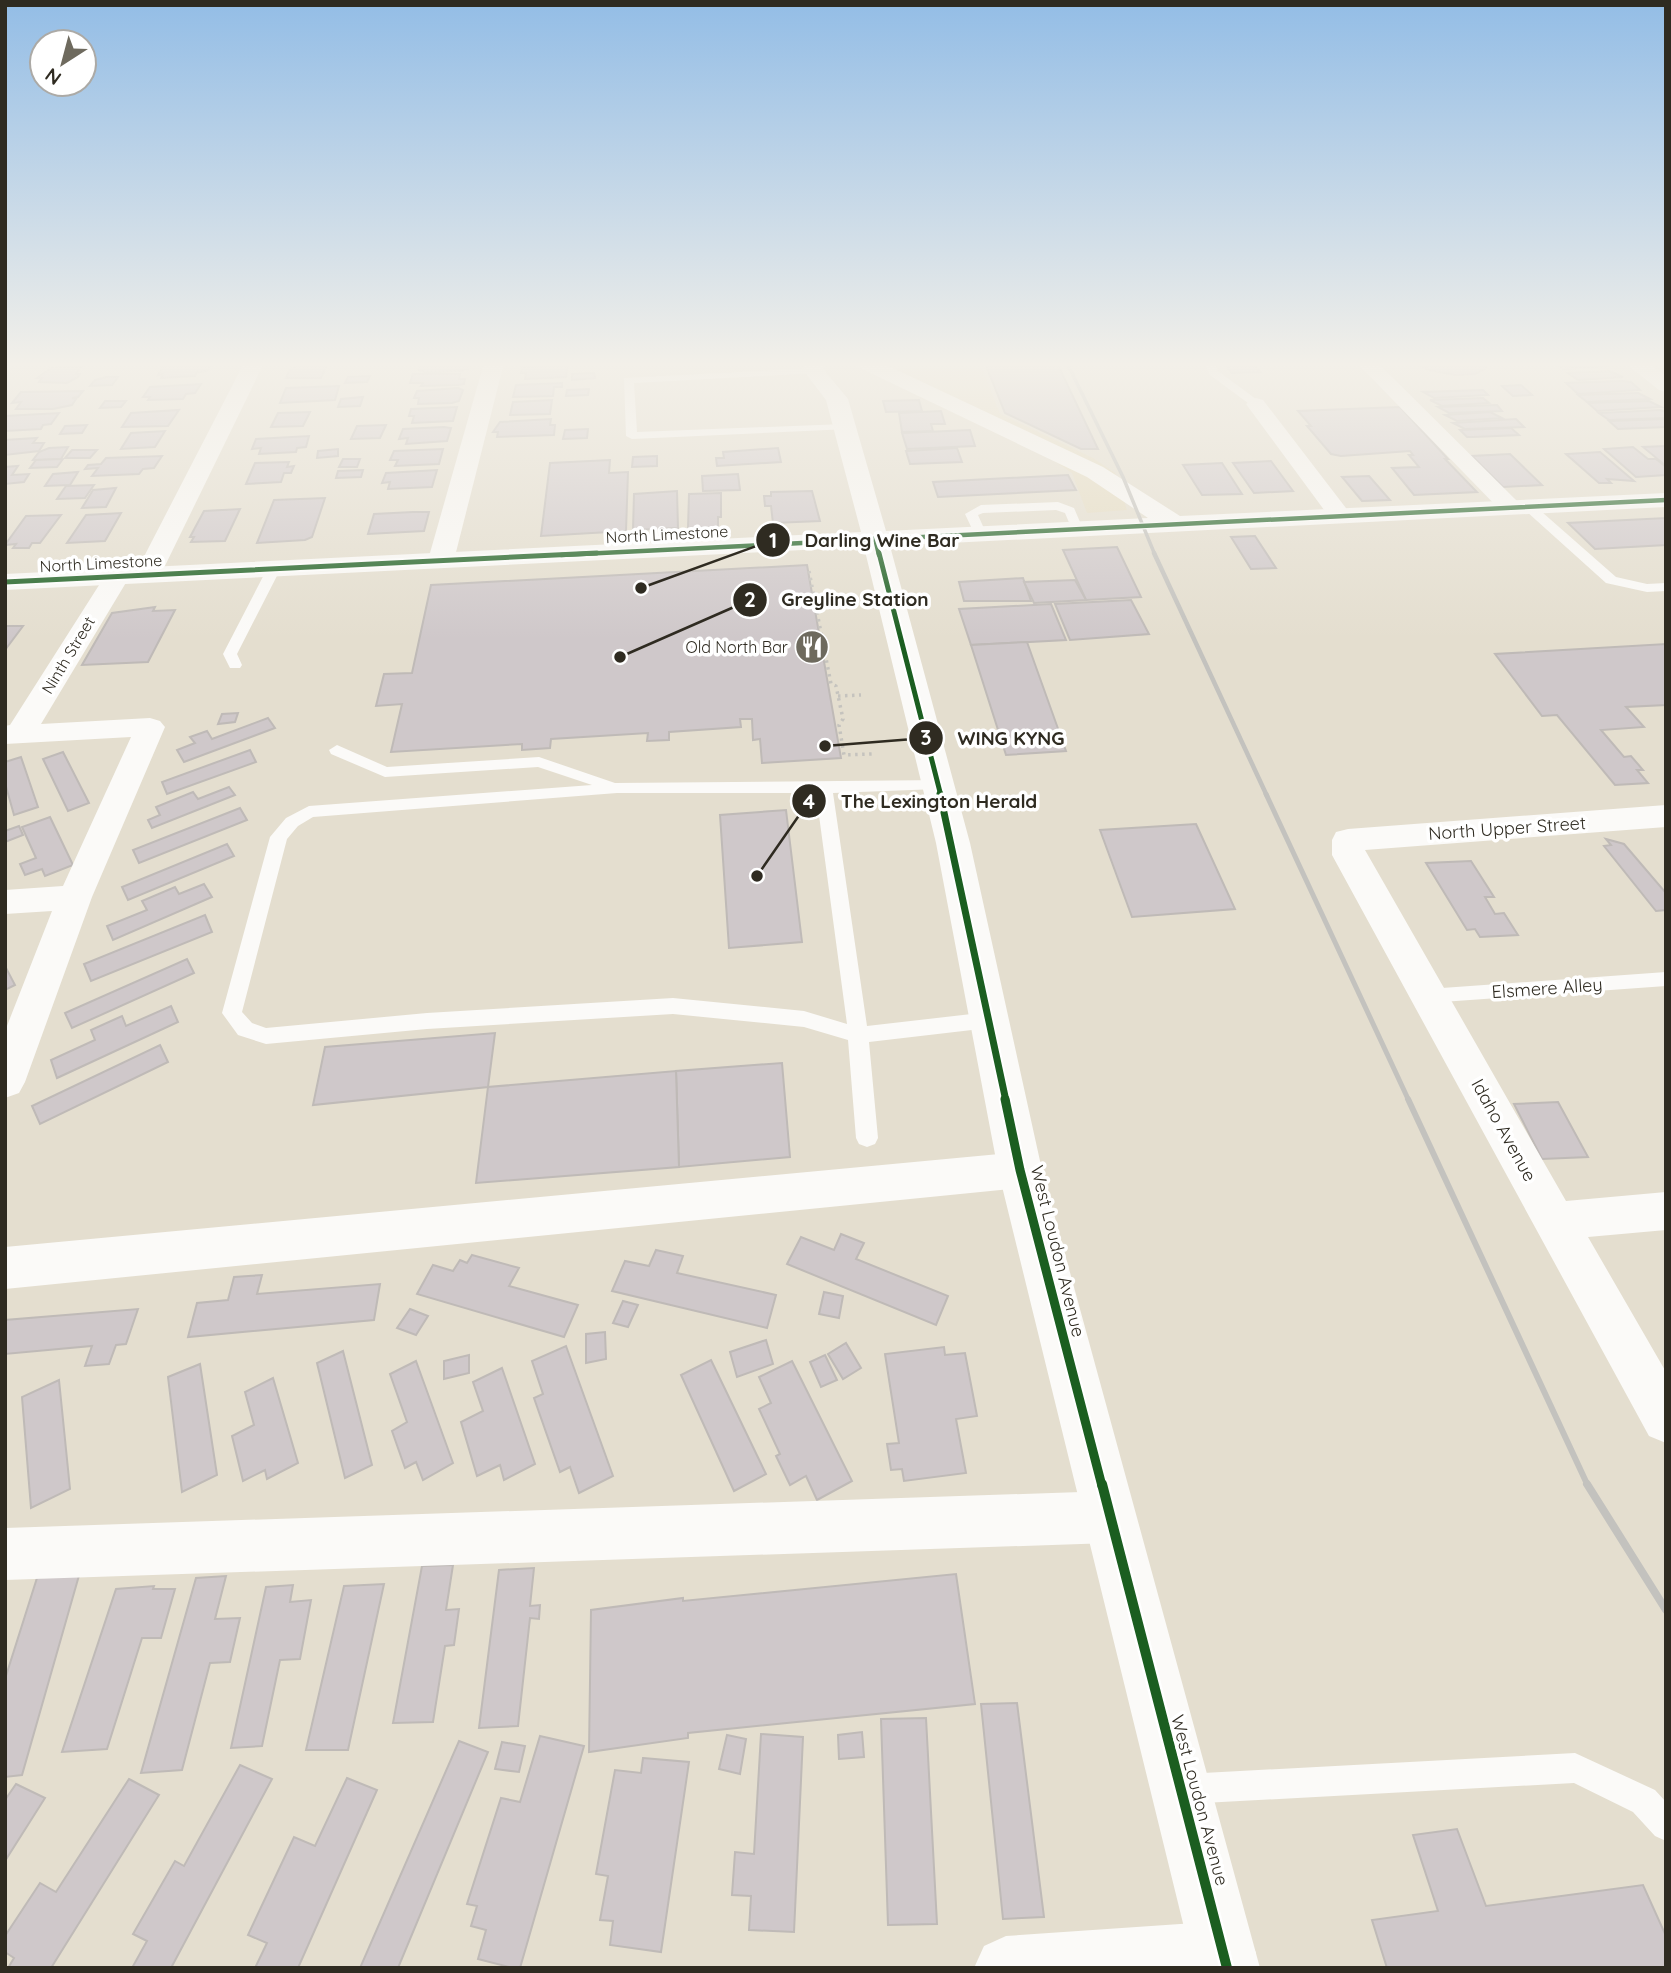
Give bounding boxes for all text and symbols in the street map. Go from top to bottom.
north arrow [28,28,98,98]
text: N [40,63,66,91]
callout: Darling Wine Bar [755,520,973,560]
street label: North Limestone [605,521,729,547]
text: 1 [769,527,777,553]
text: Darling Wine Bar [804,528,960,552]
street label: North Limestone [39,550,163,576]
callout: Greyline Station [732,580,943,620]
text: 2 [744,586,756,612]
text: Greyline Station [781,587,929,611]
street label: Ninth Street [37,613,99,697]
restaurant icon: Old North Bar [793,628,831,666]
place label: Old North Bar [686,637,788,657]
callout: WING KYNG [909,718,1079,758]
text: 3 [920,724,932,750]
text: WING KYNG [958,726,1065,750]
callout: The Lexington Herald [792,781,1051,821]
text: 4 [803,788,815,814]
text: The Lexington Herald [841,789,1037,813]
street label: North Upper Street [1427,811,1587,845]
street label: Elsmere Alley [1491,973,1603,1003]
street label: Idaho Avenue [1466,1075,1542,1185]
street label: West Loudon Avenue [1026,1163,1090,1339]
street label: West Loudon Avenue [1166,1712,1234,1888]

